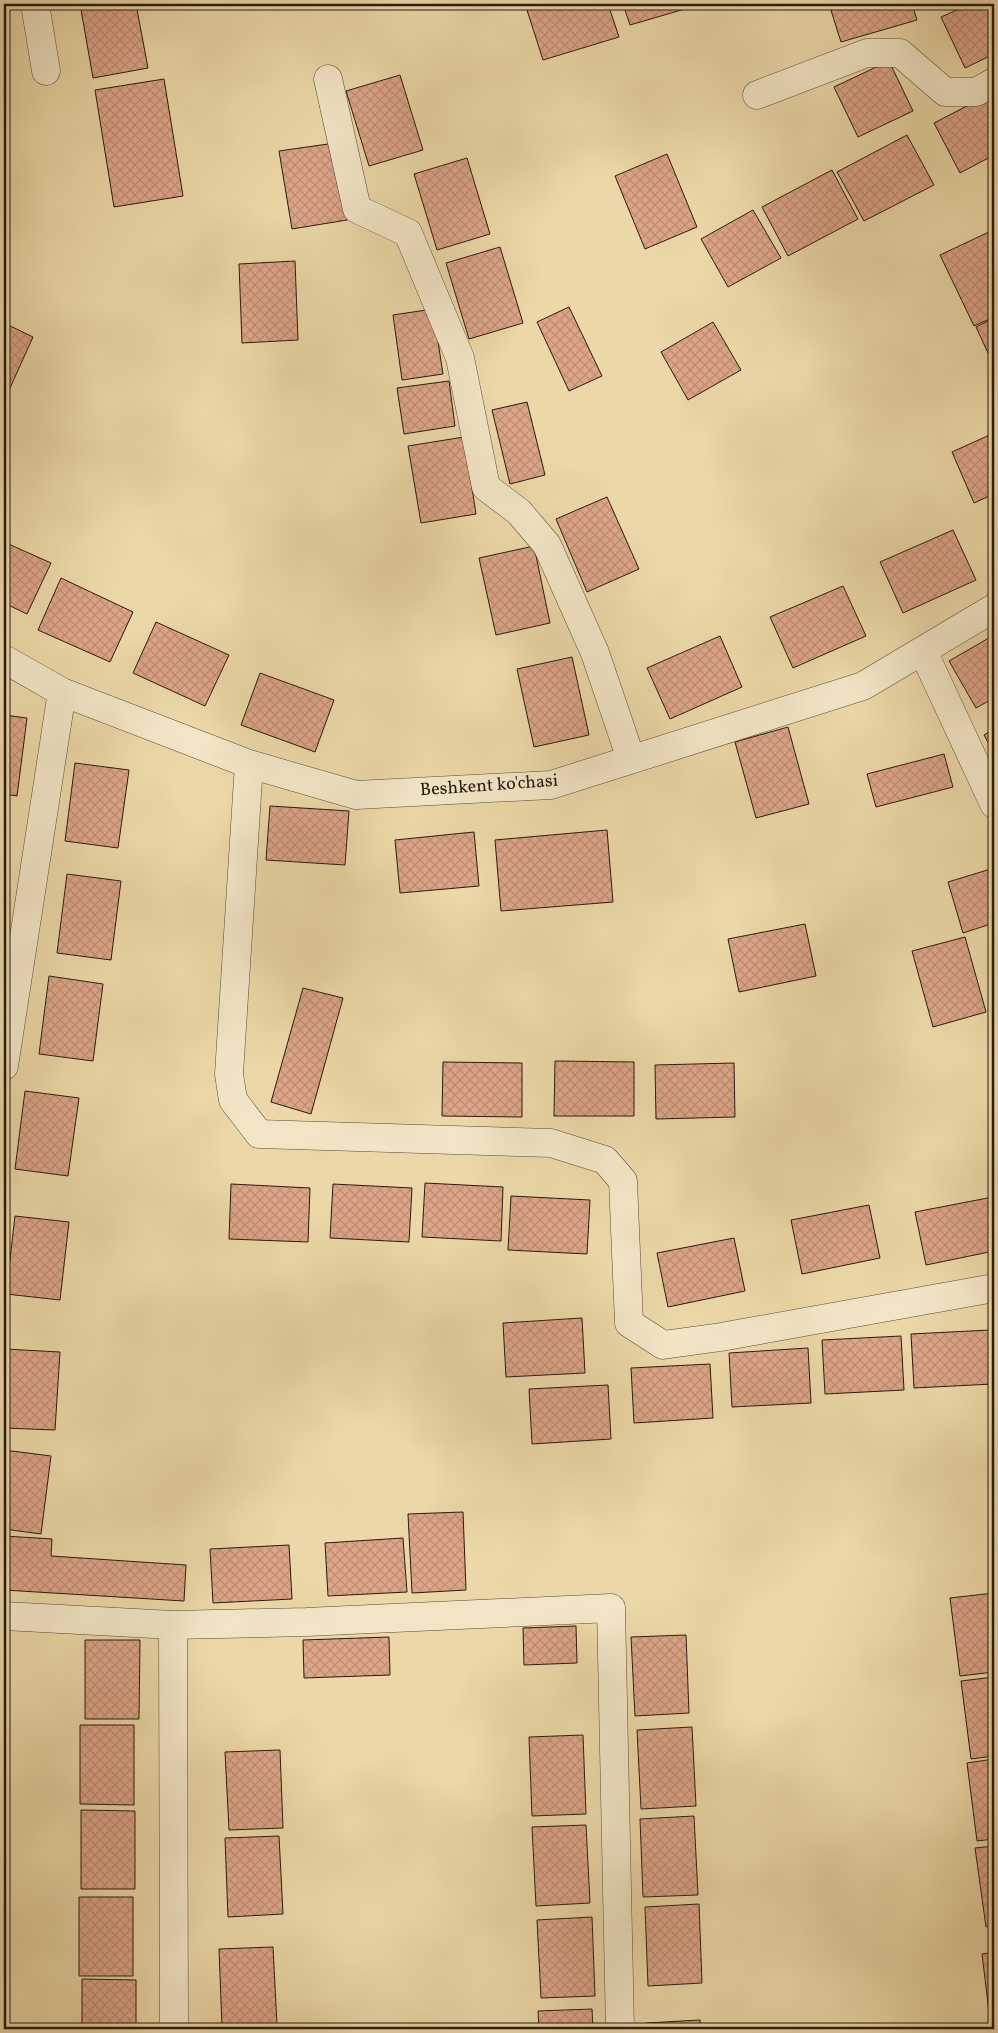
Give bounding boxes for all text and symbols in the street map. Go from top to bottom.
street label: Beshkent ko'chasi [419,769,559,803]

